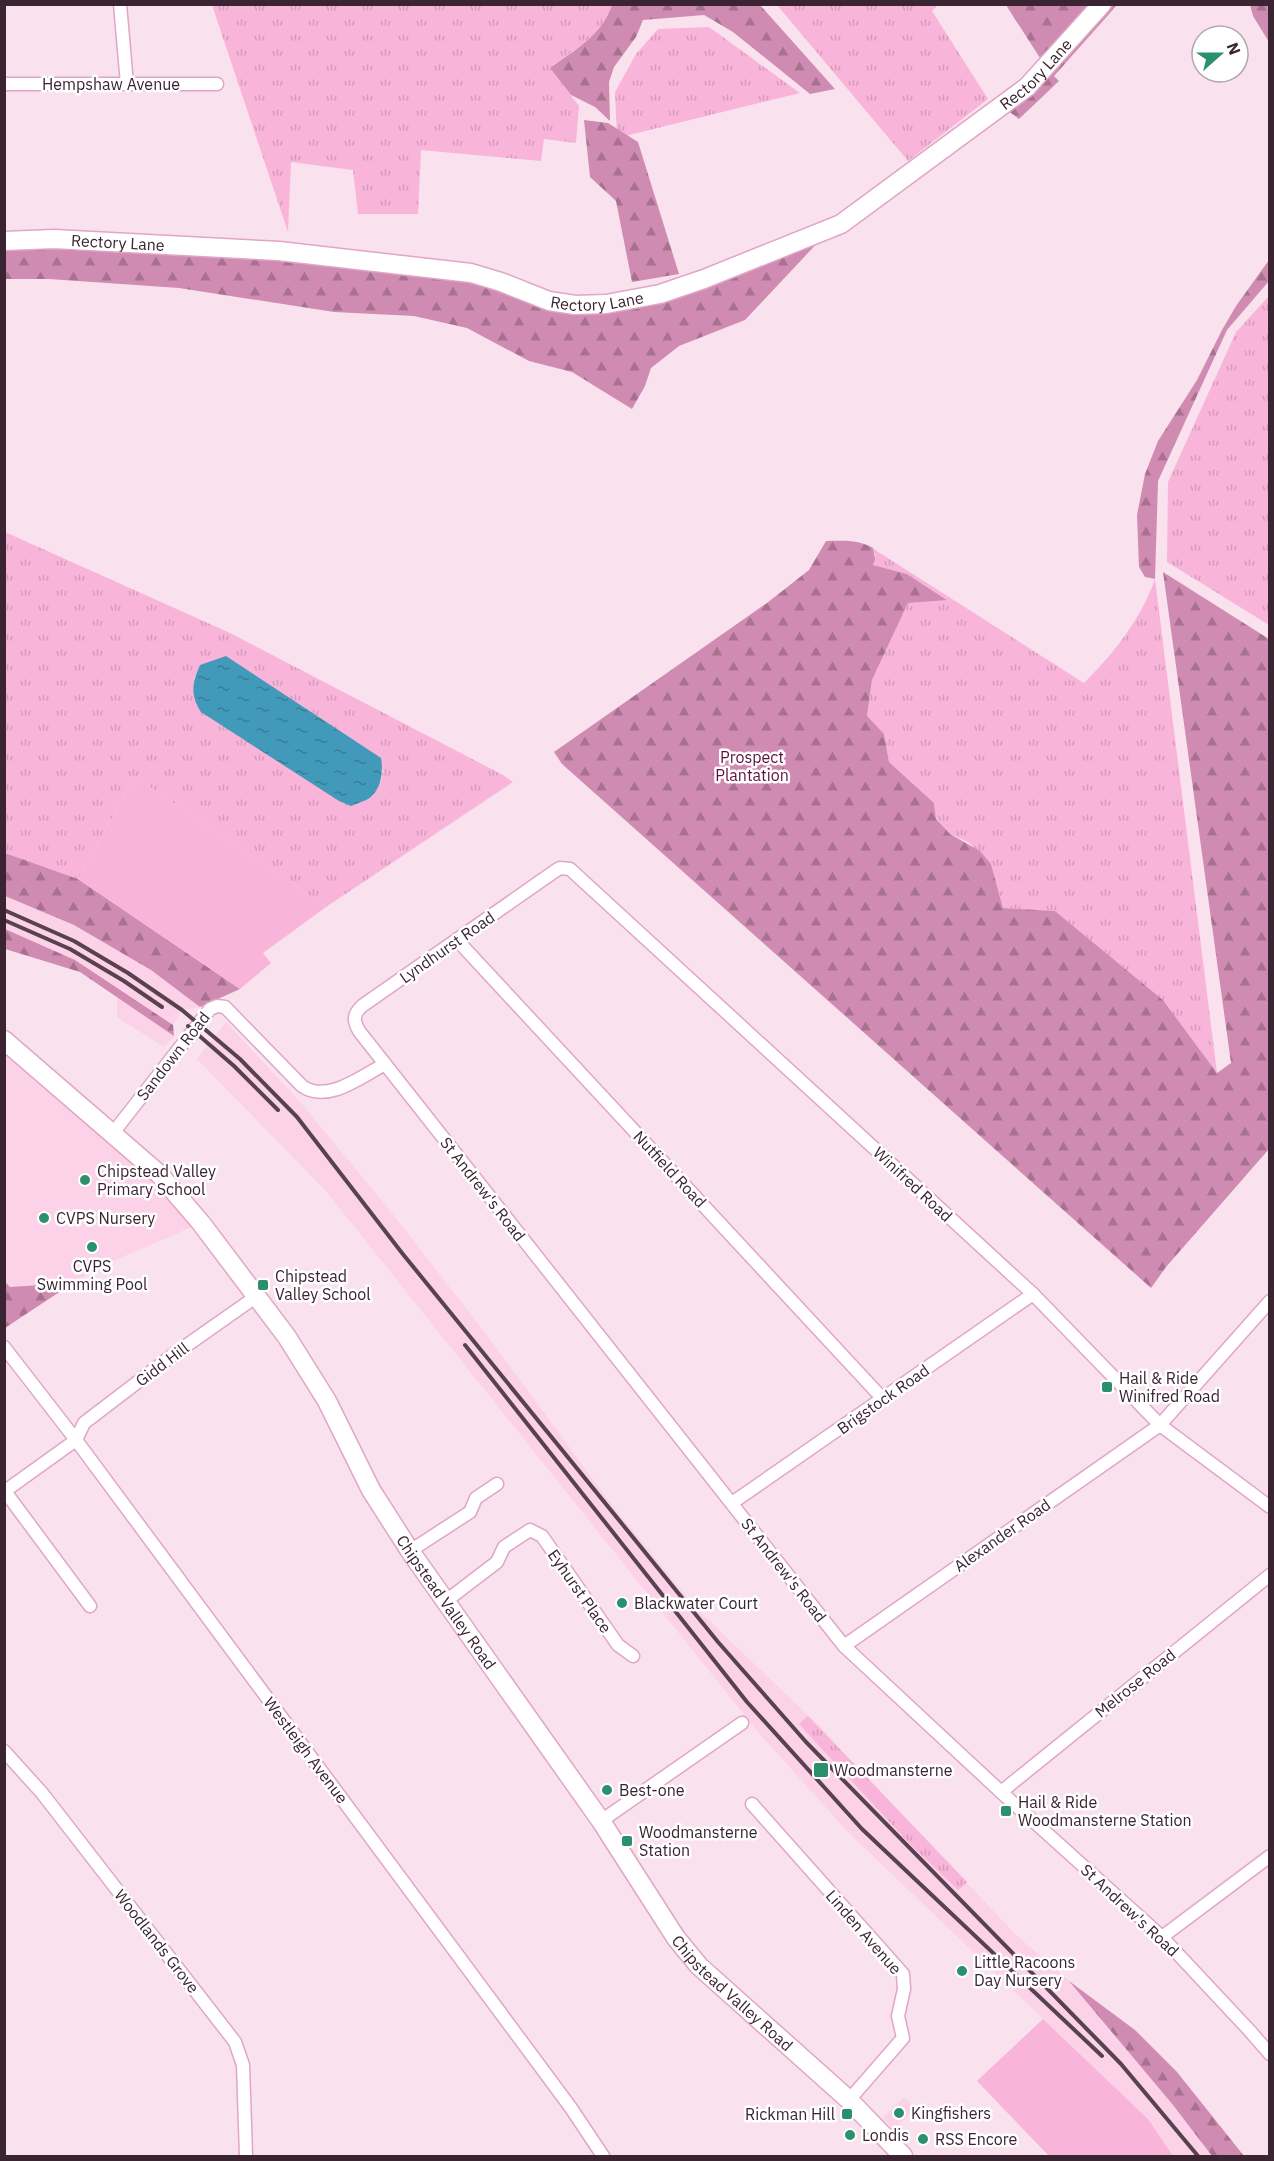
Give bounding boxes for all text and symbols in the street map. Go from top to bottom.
north arrow [1190,24,1250,84]
street label: Rectory Lane [995,34,1076,114]
text: N [1223,40,1245,58]
street label: Hempshaw Avenue [42,74,180,94]
street label: Rectory Lane [71,230,165,255]
street label: Rectory Lane [549,287,645,315]
park label: Prospect Plantation [715,747,789,785]
street label: Lyndhurst Road [396,907,498,987]
street label: Sandown Road [132,1008,214,1104]
street label: Nutfield Road [629,1126,711,1212]
street label: St Andrew's Road [436,1133,530,1245]
street label: Winifred Road [869,1142,957,1226]
place label: Chipstead Valley Primary School [97,1161,216,1199]
marker: Chipstead Valley Primary School [78,1173,92,1187]
place label: CVPS Nursery [56,1208,155,1228]
marker: CVPS Nursery [37,1211,51,1225]
marker: CVPS Swimming Pool [85,1240,99,1254]
place label: CVPS Swimming Pool [37,1256,147,1294]
place label: Chipstead Valley School [275,1266,371,1304]
marker: Chipstead Valley School [256,1278,270,1292]
street label: Gidd Hill [131,1338,193,1390]
street label: Brigstock Road [833,1360,933,1438]
place label: Hail & Ride Winifred Road [1119,1368,1220,1406]
marker: Hail & Ride Winifred Road [1100,1380,1114,1394]
street label: Alexander Road [950,1494,1054,1576]
street label: St Andrew's Road [737,1514,831,1626]
street label: Chipstead Valley Road [392,1531,500,1673]
street label: Eyhurst Place [544,1545,616,1637]
place label: Blackwater Court [634,1593,758,1613]
marker: Blackwater Court [615,1596,629,1610]
street label: Melrose Road [1091,1644,1179,1722]
street label: Westleigh Avenue [260,1693,353,1807]
place label: Woodmansterne [834,1760,953,1780]
marker: Woodmansterne [812,1761,830,1779]
place label: Best-one [619,1780,685,1800]
marker: Best-one [600,1783,614,1797]
place label: Hail & Ride Woodmansterne Station [1018,1792,1191,1830]
marker: Hail & Ride Woodmansterne Station [999,1804,1013,1818]
place label: Woodmansterne Station [639,1822,758,1860]
marker: Woodmansterne Station [620,1834,634,1848]
street label: St Andrew's Road [1077,1860,1183,1960]
street label: Woodlands Grove [110,1885,204,1997]
street label: Linden Avenue [822,1886,906,1979]
street label: Chipstead Valley Road [668,1931,797,2055]
place label: Little Racoons Day Nursery [974,1952,1075,1990]
marker: Little Racoons Day Nursery [955,1964,969,1978]
place label: Kingfishers [911,2103,991,2123]
place label: Rickman Hill [745,2104,835,2124]
marker: Kingfishers [892,2106,906,2120]
marker: Rickman Hill [840,2107,854,2121]
place label: Londis [862,2125,909,2145]
marker: Londis [843,2128,857,2142]
place label: RSS Encore [935,2129,1018,2149]
marker: RSS Encore [916,2132,930,2146]

